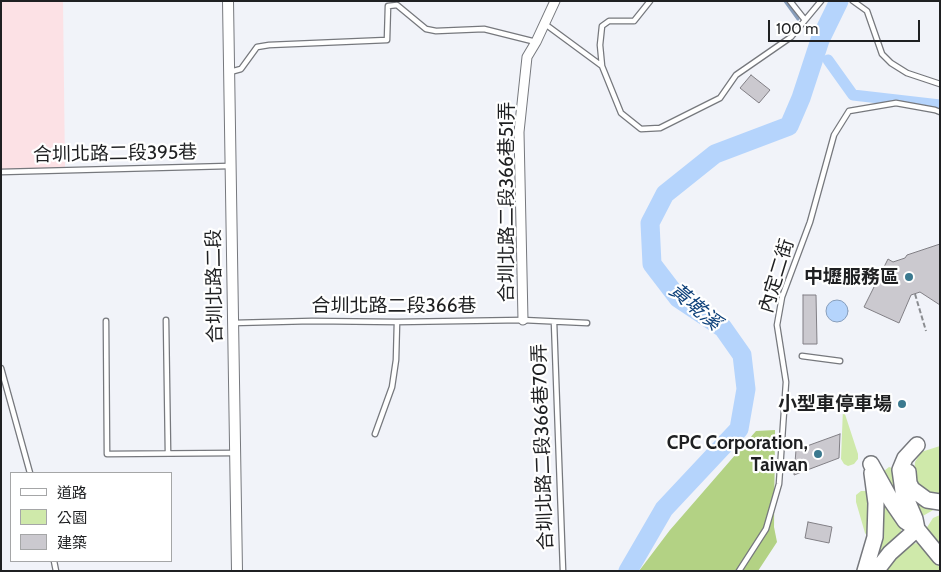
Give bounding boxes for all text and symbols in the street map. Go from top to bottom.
scale bar [771,10,924,42]
text: 100 m [776,20,818,38]
street label: 合圳北路二段366巷51弄 [496,102,518,302]
street label: 合圳北路二段395巷 [33,141,197,167]
street label: 合圳北路二段 [203,229,227,343]
street label: 內定二街 [755,236,799,316]
place label: 中壢服務區 [804,266,899,288]
marker: 中壢服務區 [903,271,915,283]
water label: 黃墘溪 [664,279,726,335]
street label: 合圳北路二段366巷 [312,295,476,317]
street label: 合圳北路二段366巷70弄 [528,343,558,551]
place label: 小型車停車場 [778,393,892,415]
marker: 小型車停車場 [896,398,908,410]
place label: CPC Corporation, Taiwan [667,432,808,476]
marker: CPC Corporation, Taiwan [812,448,824,460]
legend [10,472,172,562]
text: 道路 [57,484,87,502]
text: 公園 [57,509,87,527]
text: 建築 [57,534,87,552]

